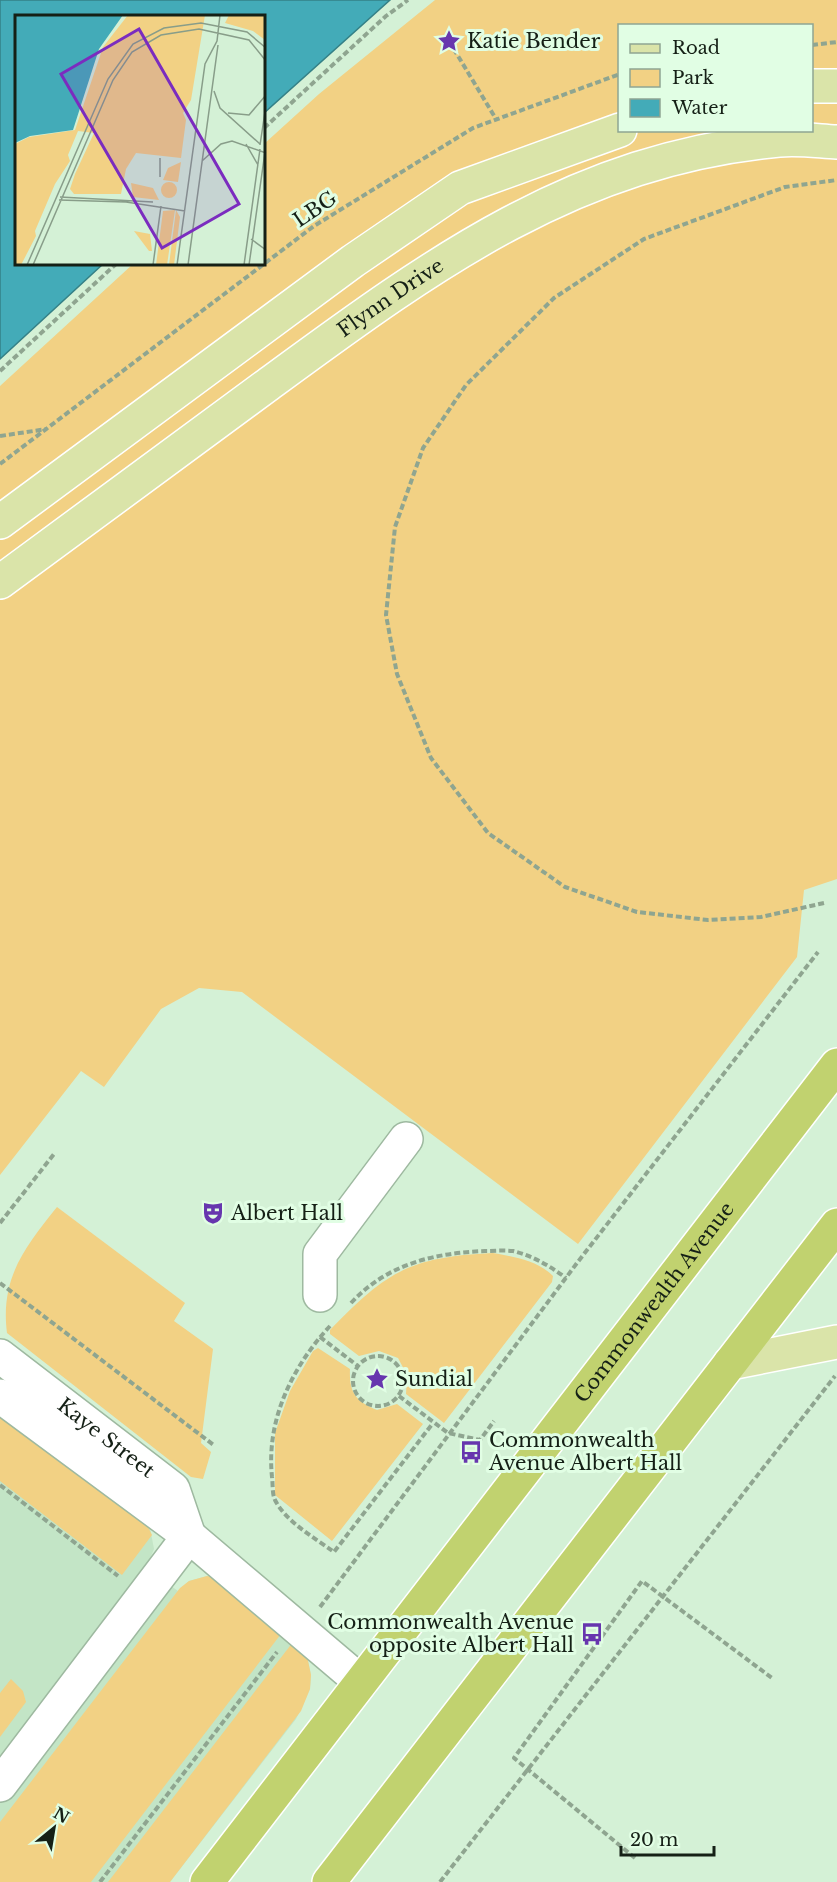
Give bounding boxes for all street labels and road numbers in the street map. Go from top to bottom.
street label: LBG [289,186,341,232]
street label: Flynn Drive [333,253,448,342]
street label: Commonwealth Avenue [569,1197,739,1407]
street label: Kaye Street [53,1393,160,1483]

